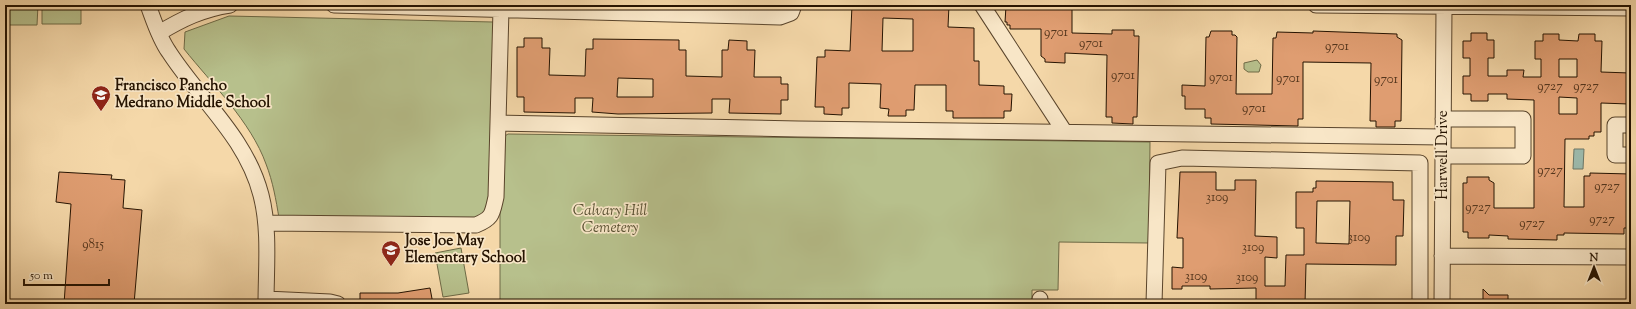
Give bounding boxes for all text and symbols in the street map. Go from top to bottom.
house number: 9701 [1044,24,1068,42]
house number: 9701 [1079,35,1103,53]
house number: 9701 [1325,38,1349,56]
house number: 9701 [1111,67,1135,85]
house number: 9701 [1209,69,1233,87]
house number: 9701 [1276,70,1300,88]
house number: 9701 [1374,71,1398,89]
place label: Francisco Pancho Medrano Middle School [115,76,271,114]
house number: 9727 [1537,78,1563,96]
house number: 9727 [1573,78,1599,96]
school or university icon: Francisco Pancho Medrano Middle School [90,84,112,112]
house number: 9701 [1242,100,1266,118]
street label: Harwell Drive [1433,110,1454,200]
house number: 9727 [1537,162,1563,180]
house number: 9727 [1594,178,1620,196]
house number: 3109 [1206,189,1228,207]
house number: 9727 [1465,199,1491,217]
park label: Calvary Hill Cemetery [573,201,647,239]
house number: 9727 [1589,211,1615,229]
house number: 9727 [1519,215,1545,233]
house number: 3109 [1348,229,1370,247]
place label: Jose Joe May Elementary School [404,231,527,269]
house number: 9815 [82,236,104,254]
school or university icon: Jose Joe May Elementary School [380,239,402,267]
house number: 3109 [1242,239,1264,257]
north arrow [1574,247,1614,287]
text: N [1589,250,1599,266]
scale bar [24,261,109,287]
text: 50 m [29,267,53,285]
house number: 3109 [1185,268,1207,286]
house number: 3109 [1236,269,1258,287]

